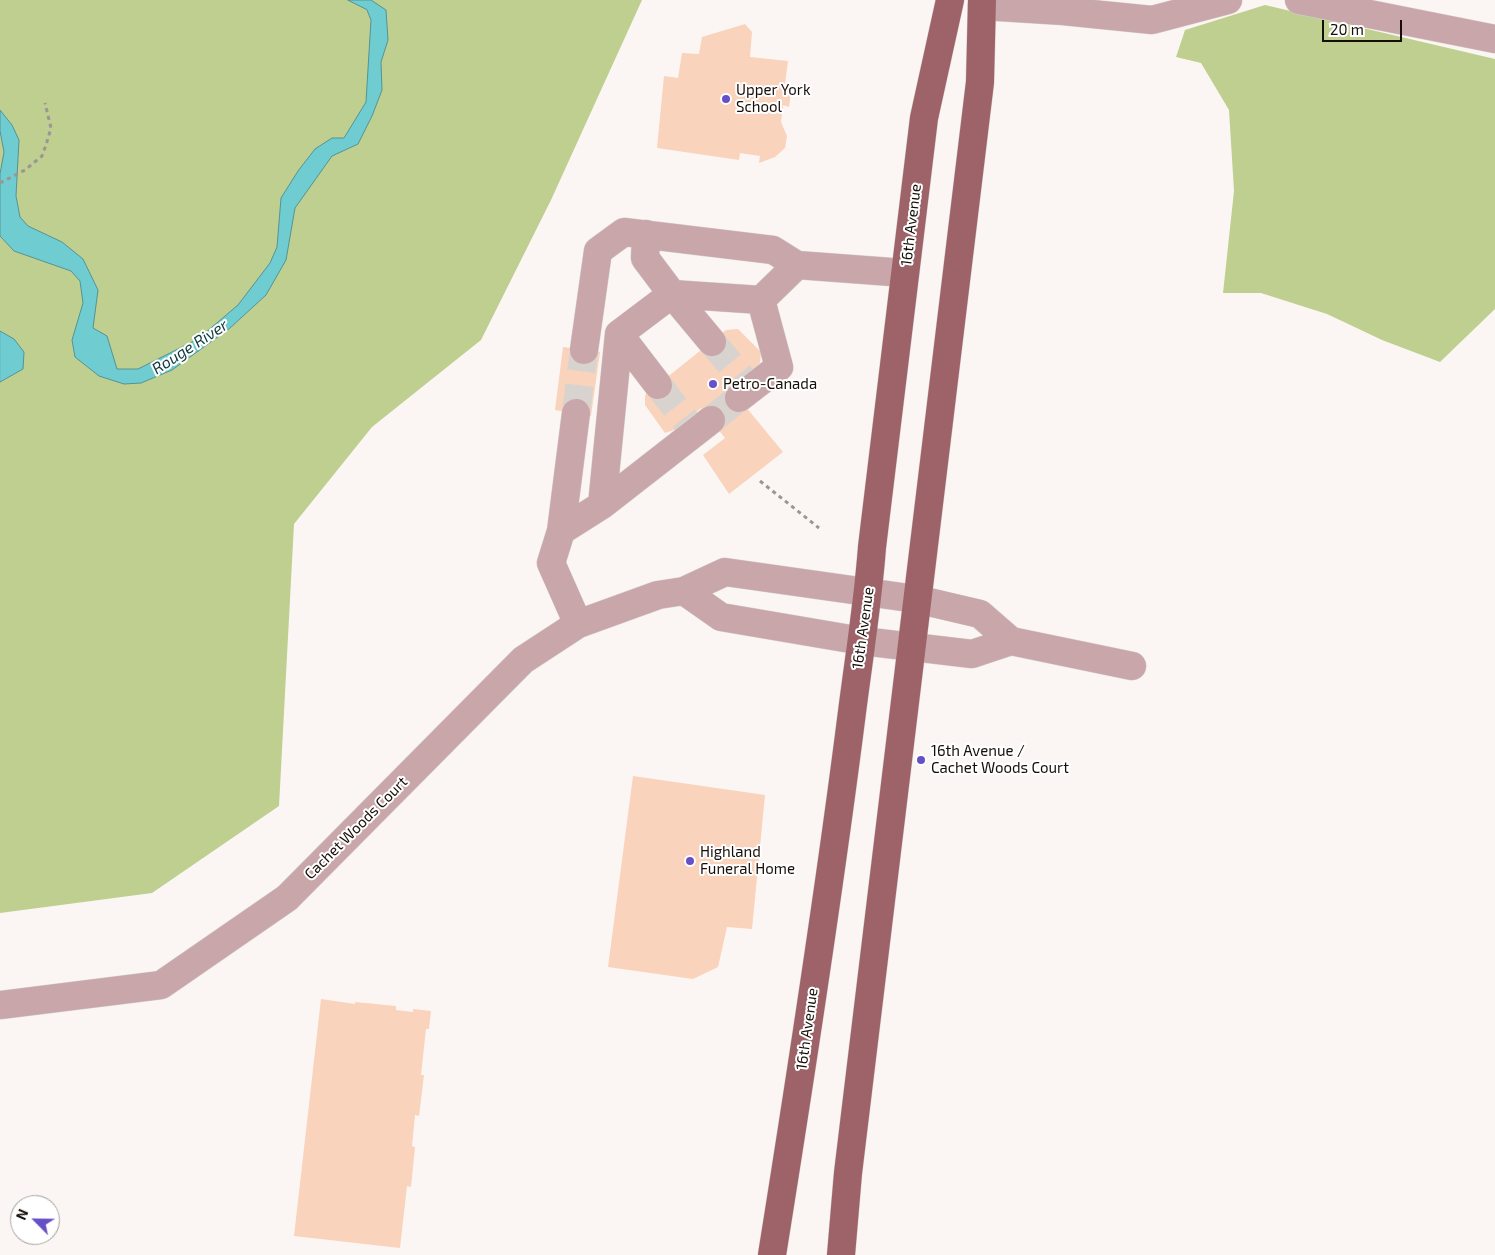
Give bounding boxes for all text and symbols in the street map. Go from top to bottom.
scale bar [1325,10,1405,42]
text: 20 m [1330,20,1364,38]
place label: Upper York School [736,81,811,116]
marker: Upper York School [720,93,732,105]
street label: 16th Avenue [897,183,925,267]
water label: Rouge River [148,315,232,379]
place label: Petro-Canada [723,375,817,393]
marker: Petro-Canada [707,378,719,390]
street label: 16th Avenue [848,586,878,670]
place label: 16th Avenue / Cachet Woods Court [931,742,1069,777]
marker: 16th Avenue / Cachet Woods Court [915,754,927,766]
street label: Cachet Woods Court [301,773,411,883]
place label: Highland Funeral Home [700,843,795,878]
marker: Highland Funeral Home [684,855,696,867]
street label: 16th Avenue [792,987,822,1071]
north arrow [10,1195,60,1245]
text: N [12,1206,31,1222]

